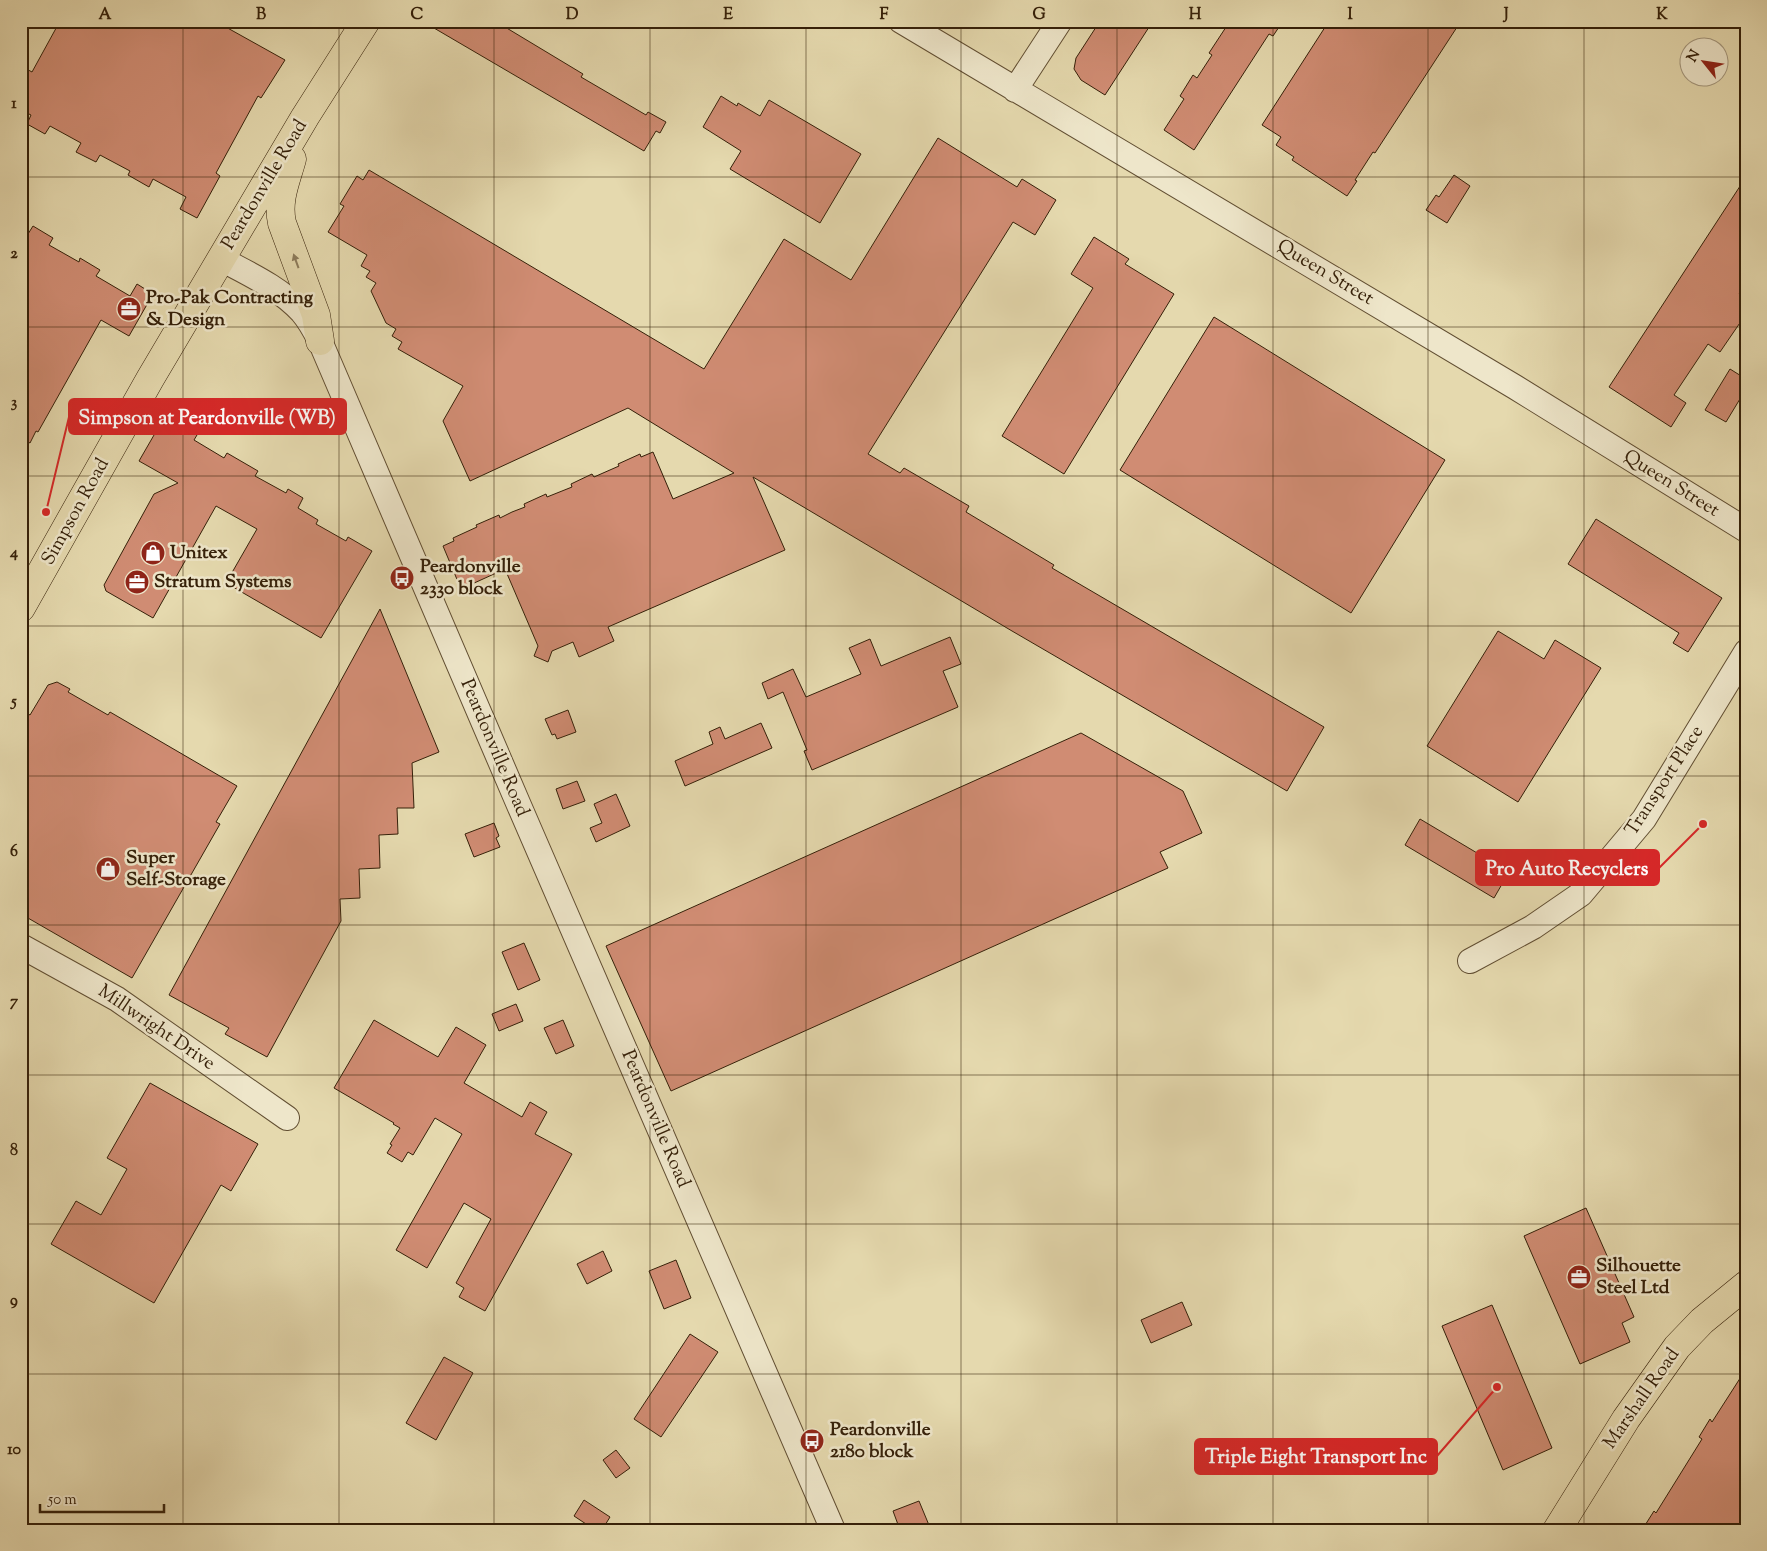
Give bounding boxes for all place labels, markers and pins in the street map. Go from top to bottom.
place label: Pro-Pak Contracting & Design [146,285,314,334]
office icon: Pro-Pak Contracting & Design [116,296,142,322]
callout: Simpson at Peardonville (WB) [69,399,346,434]
shop icon: Unitex [140,540,166,566]
place label: Unitex [170,540,228,567]
place label: Peardonville 2330 block [420,554,521,603]
bus stop icon: Peardonville 2330 block [389,565,415,591]
office icon: Stratum Systems [124,569,150,595]
place label: Stratum Systems [154,569,292,596]
place label: Super Self-Storage [126,845,226,894]
callout: Pro Auto Recyclers [1476,850,1659,885]
shop icon: Super Self-Storage [95,856,121,882]
place label: Silhouette Steel Ltd [1596,1253,1681,1302]
office icon: Silhouette Steel Ltd [1566,1264,1592,1290]
place label: Peardonville 2180 block [830,1417,931,1466]
bus stop icon: Peardonville 2180 block [799,1428,825,1454]
callout: Triple Eight Transport Inc [1195,1439,1437,1474]

